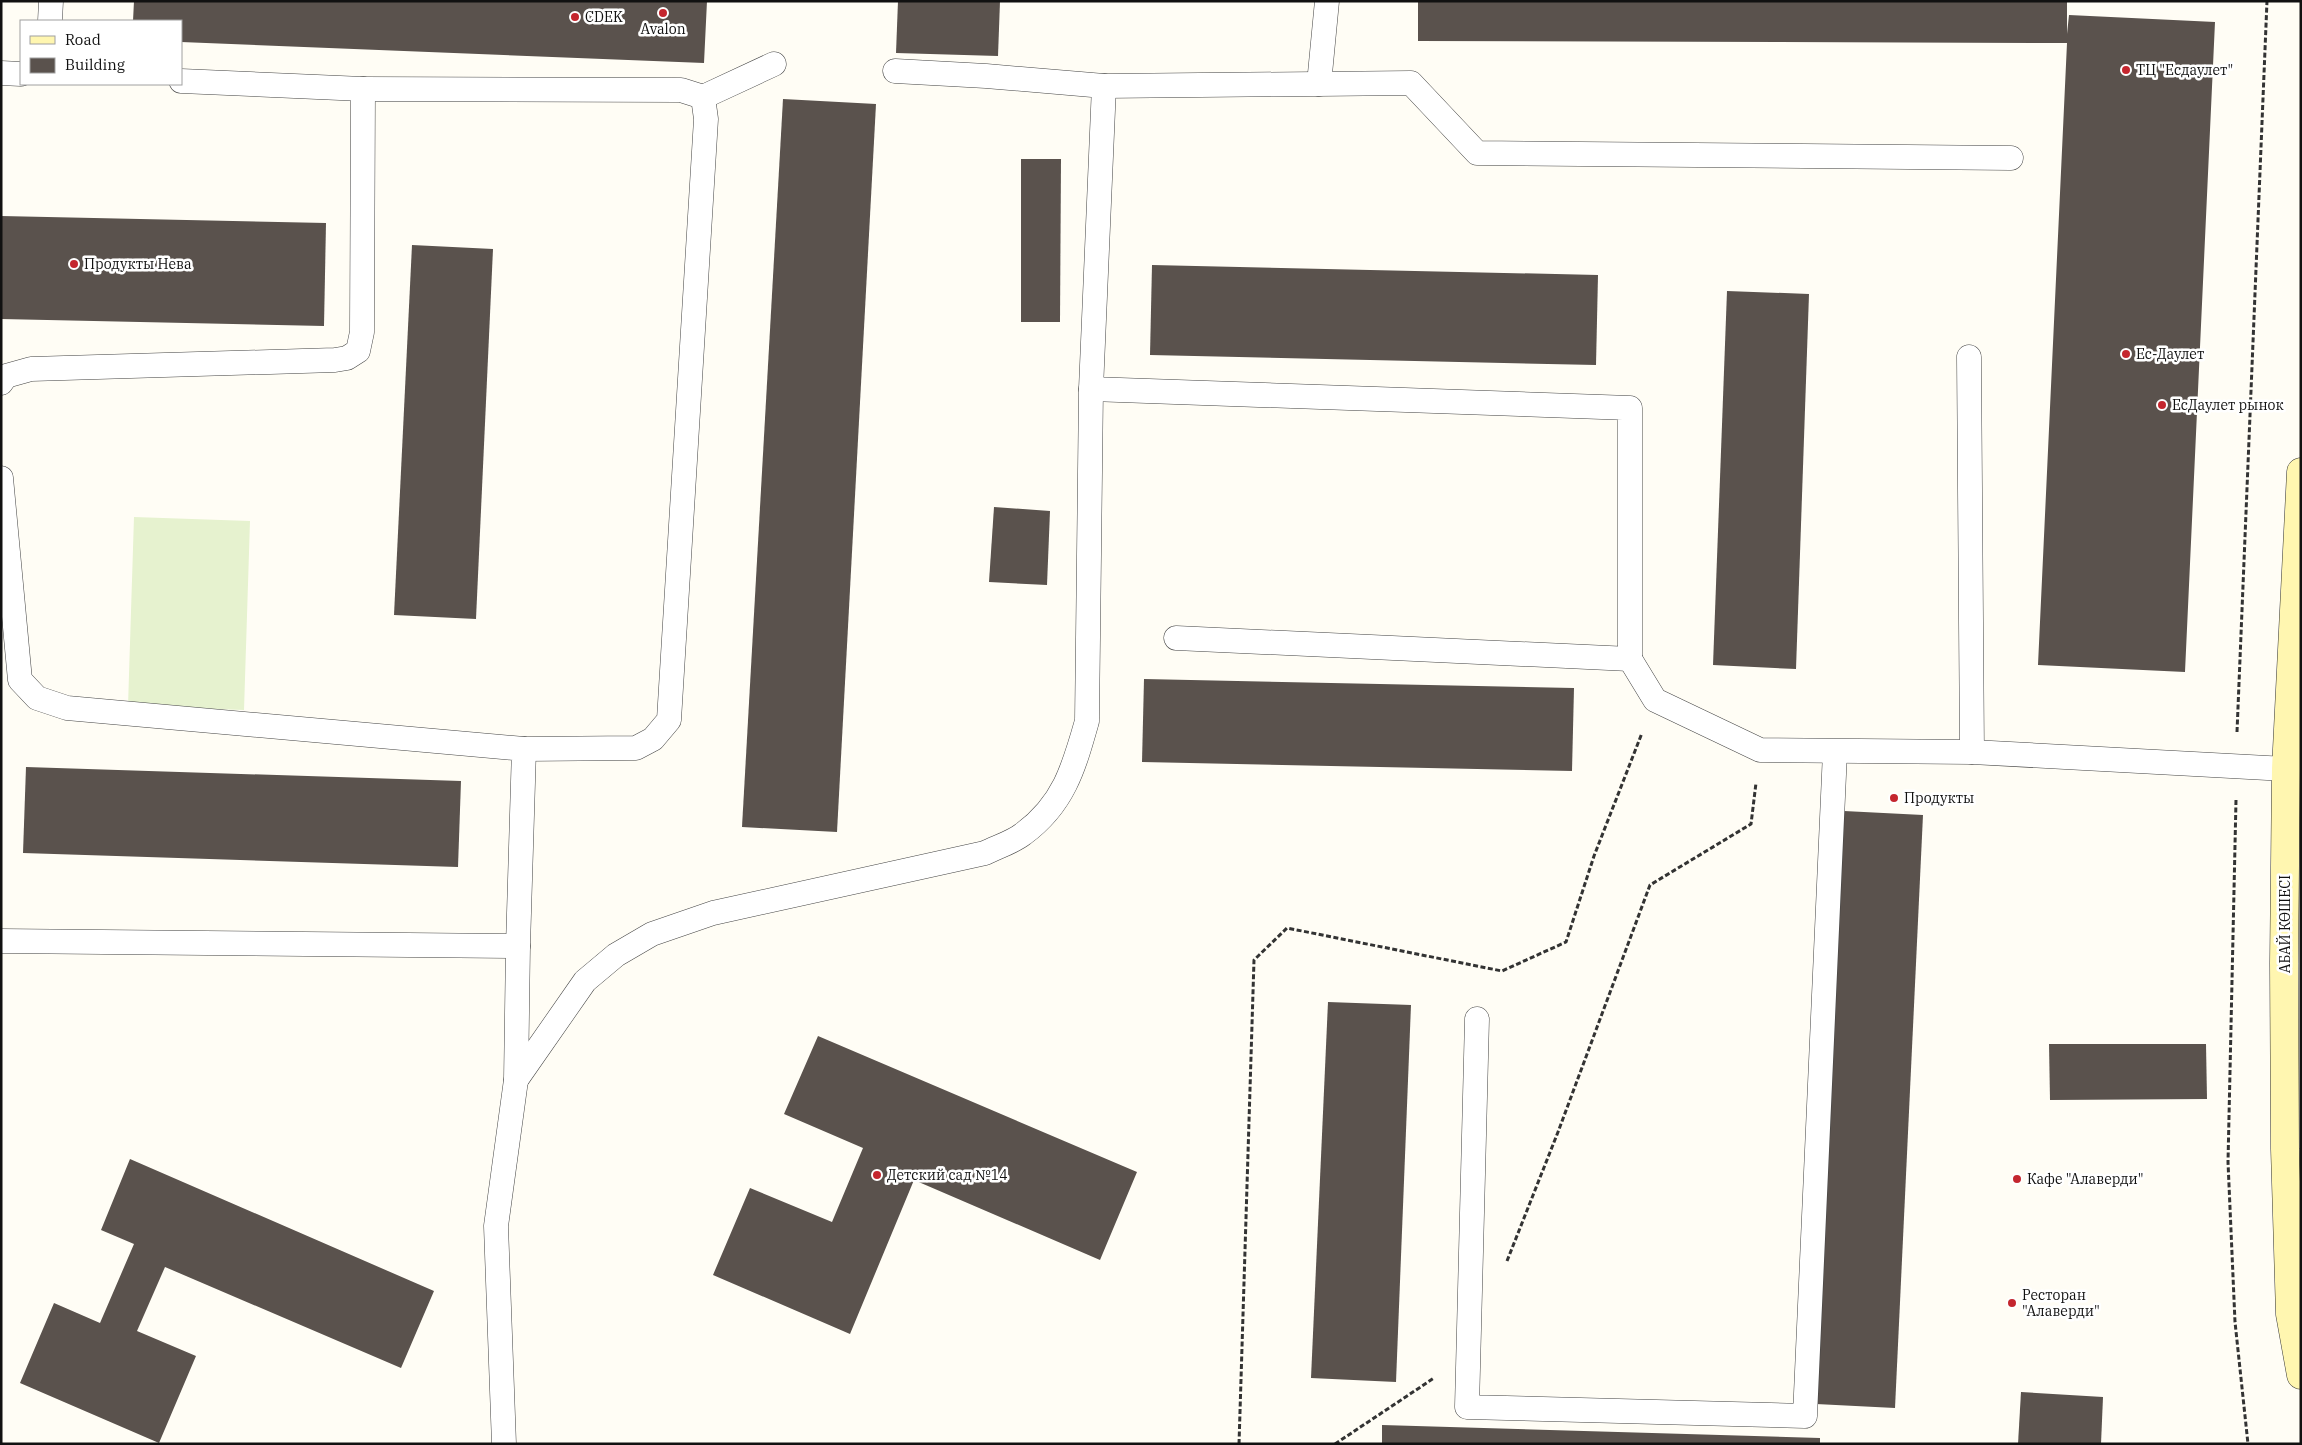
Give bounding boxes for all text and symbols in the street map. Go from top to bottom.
marker: Avalon [657,7,669,19]
place label: CDEK [585,8,623,26]
marker: CDEK [569,11,581,23]
legend [20,20,182,85]
place label: Avalon [640,20,686,38]
text: Road [65,30,101,49]
text: Building [65,55,125,74]
place label: ТЦ "Есдаулет" [2136,61,2233,79]
marker: ТЦ "Есдаулет" [2120,64,2132,76]
place label: Продукты Нева [84,255,192,273]
marker: Продукты Нева [68,258,80,270]
place label: Ес-Даулет [2136,345,2204,363]
marker: Ес-Даулет [2120,348,2132,360]
place label: ЕсДаулет рынок [2172,396,2284,414]
marker: ЕсДаулет рынок [2156,399,2168,411]
place label: Продукты [1904,789,1974,807]
marker: Продукты [1888,792,1900,804]
street label: АБАЙ КӨШЕСІ [2276,875,2294,973]
place label: Детский сад №14 [887,1166,1008,1184]
marker: Детский сад №14 [871,1169,883,1181]
place label: Кафе "Алаверди" [2027,1170,2144,1188]
marker: Кафе "Алаверди" [2011,1173,2023,1185]
place label: Ресторан "Алаверди" [2022,1286,2100,1320]
marker: Ресторан "Алаверди" [2006,1297,2018,1309]

